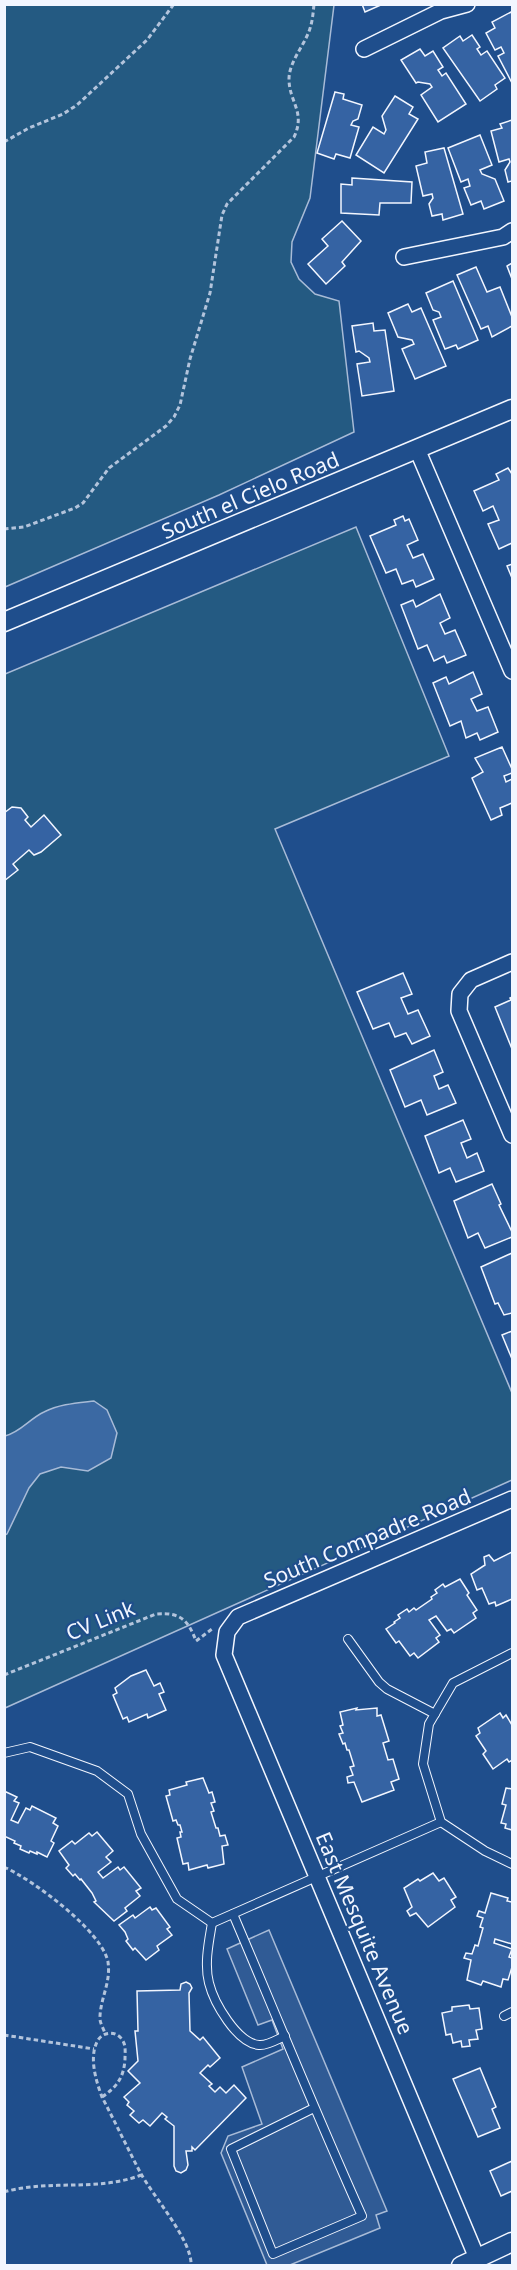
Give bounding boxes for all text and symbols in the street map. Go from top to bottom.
street label: South el Cielo Road [157,445,343,545]
street label: South Compadre Road [259,1482,475,1594]
street label: CV Link [61,1593,139,1646]
street label: East Mesquite Avenue [310,1827,420,2039]

